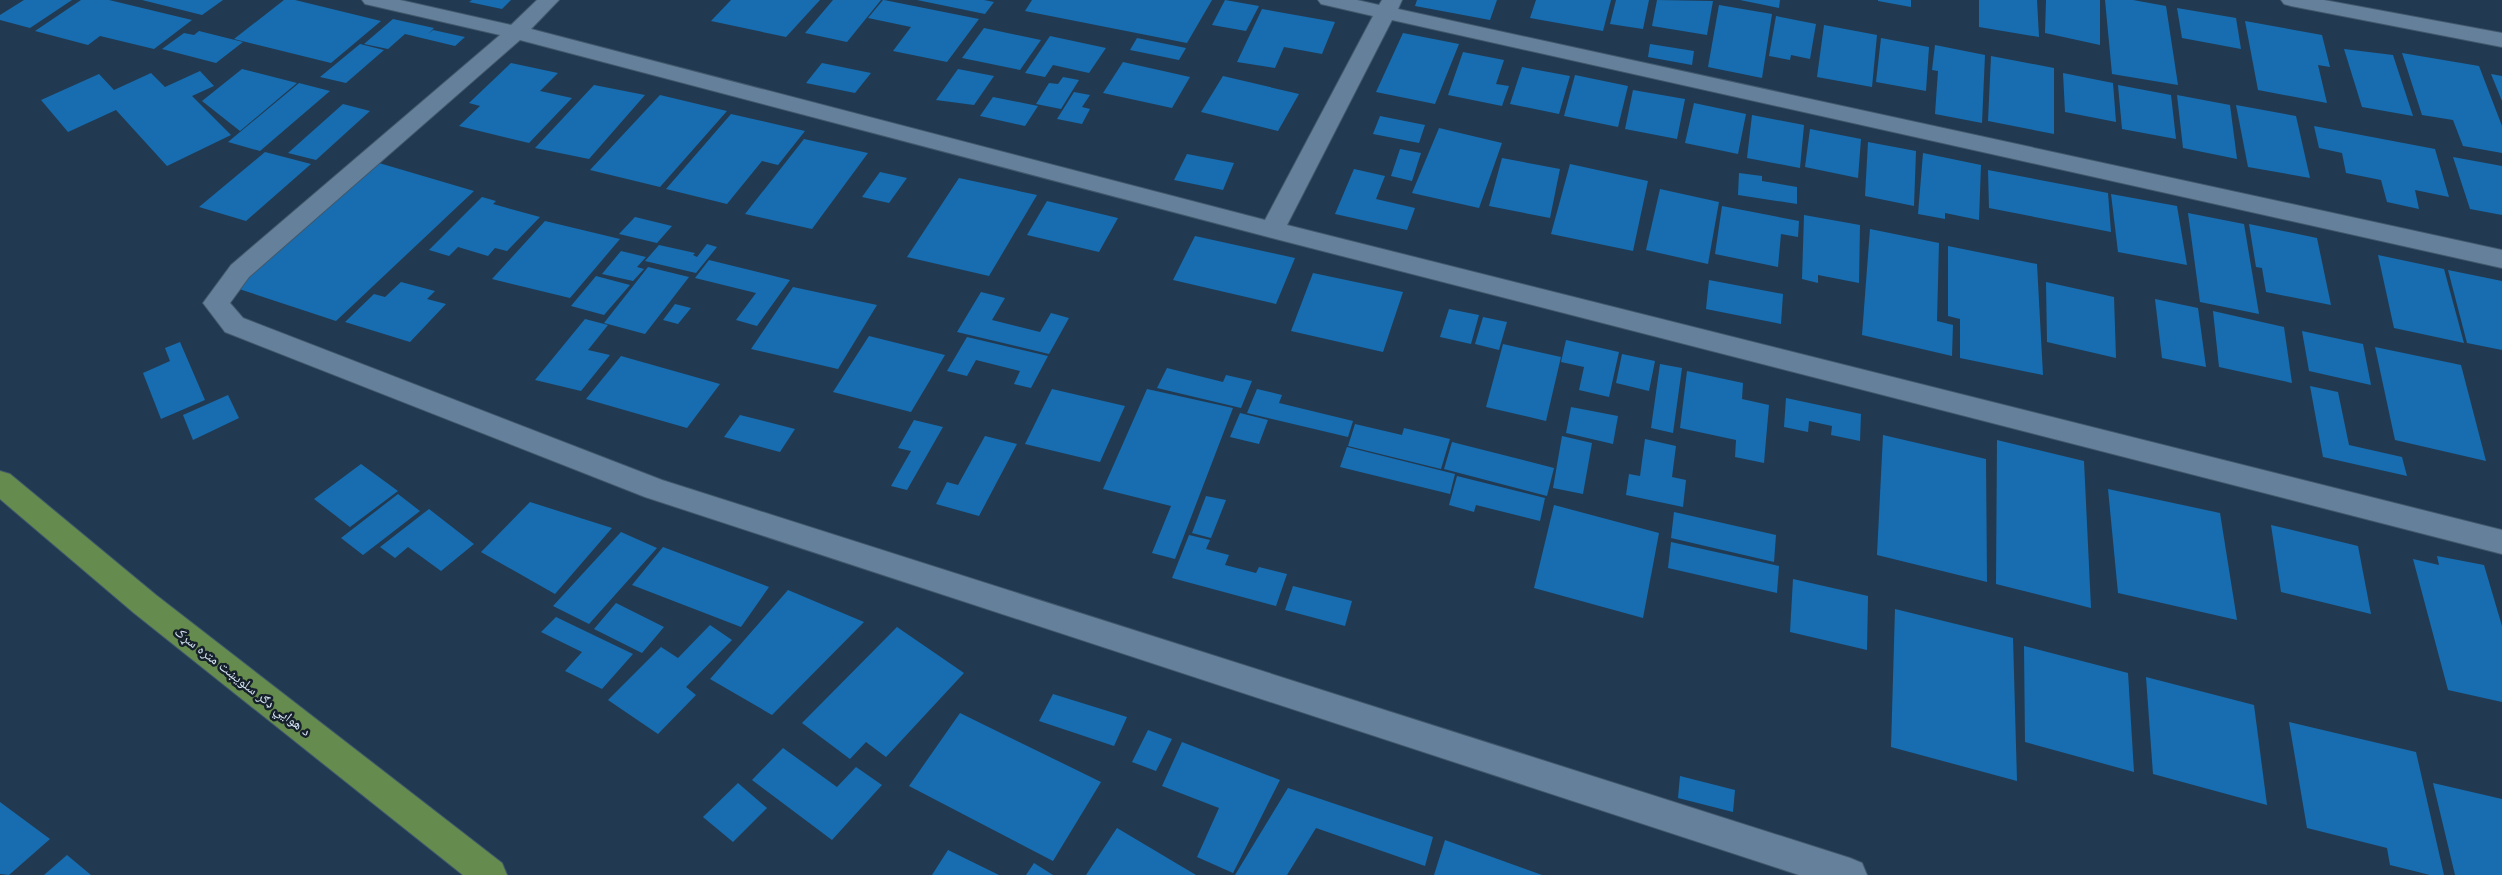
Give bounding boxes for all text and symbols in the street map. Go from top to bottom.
street label: د هوايي ډګر سلویښت متره سړک [170,621,315,742]

